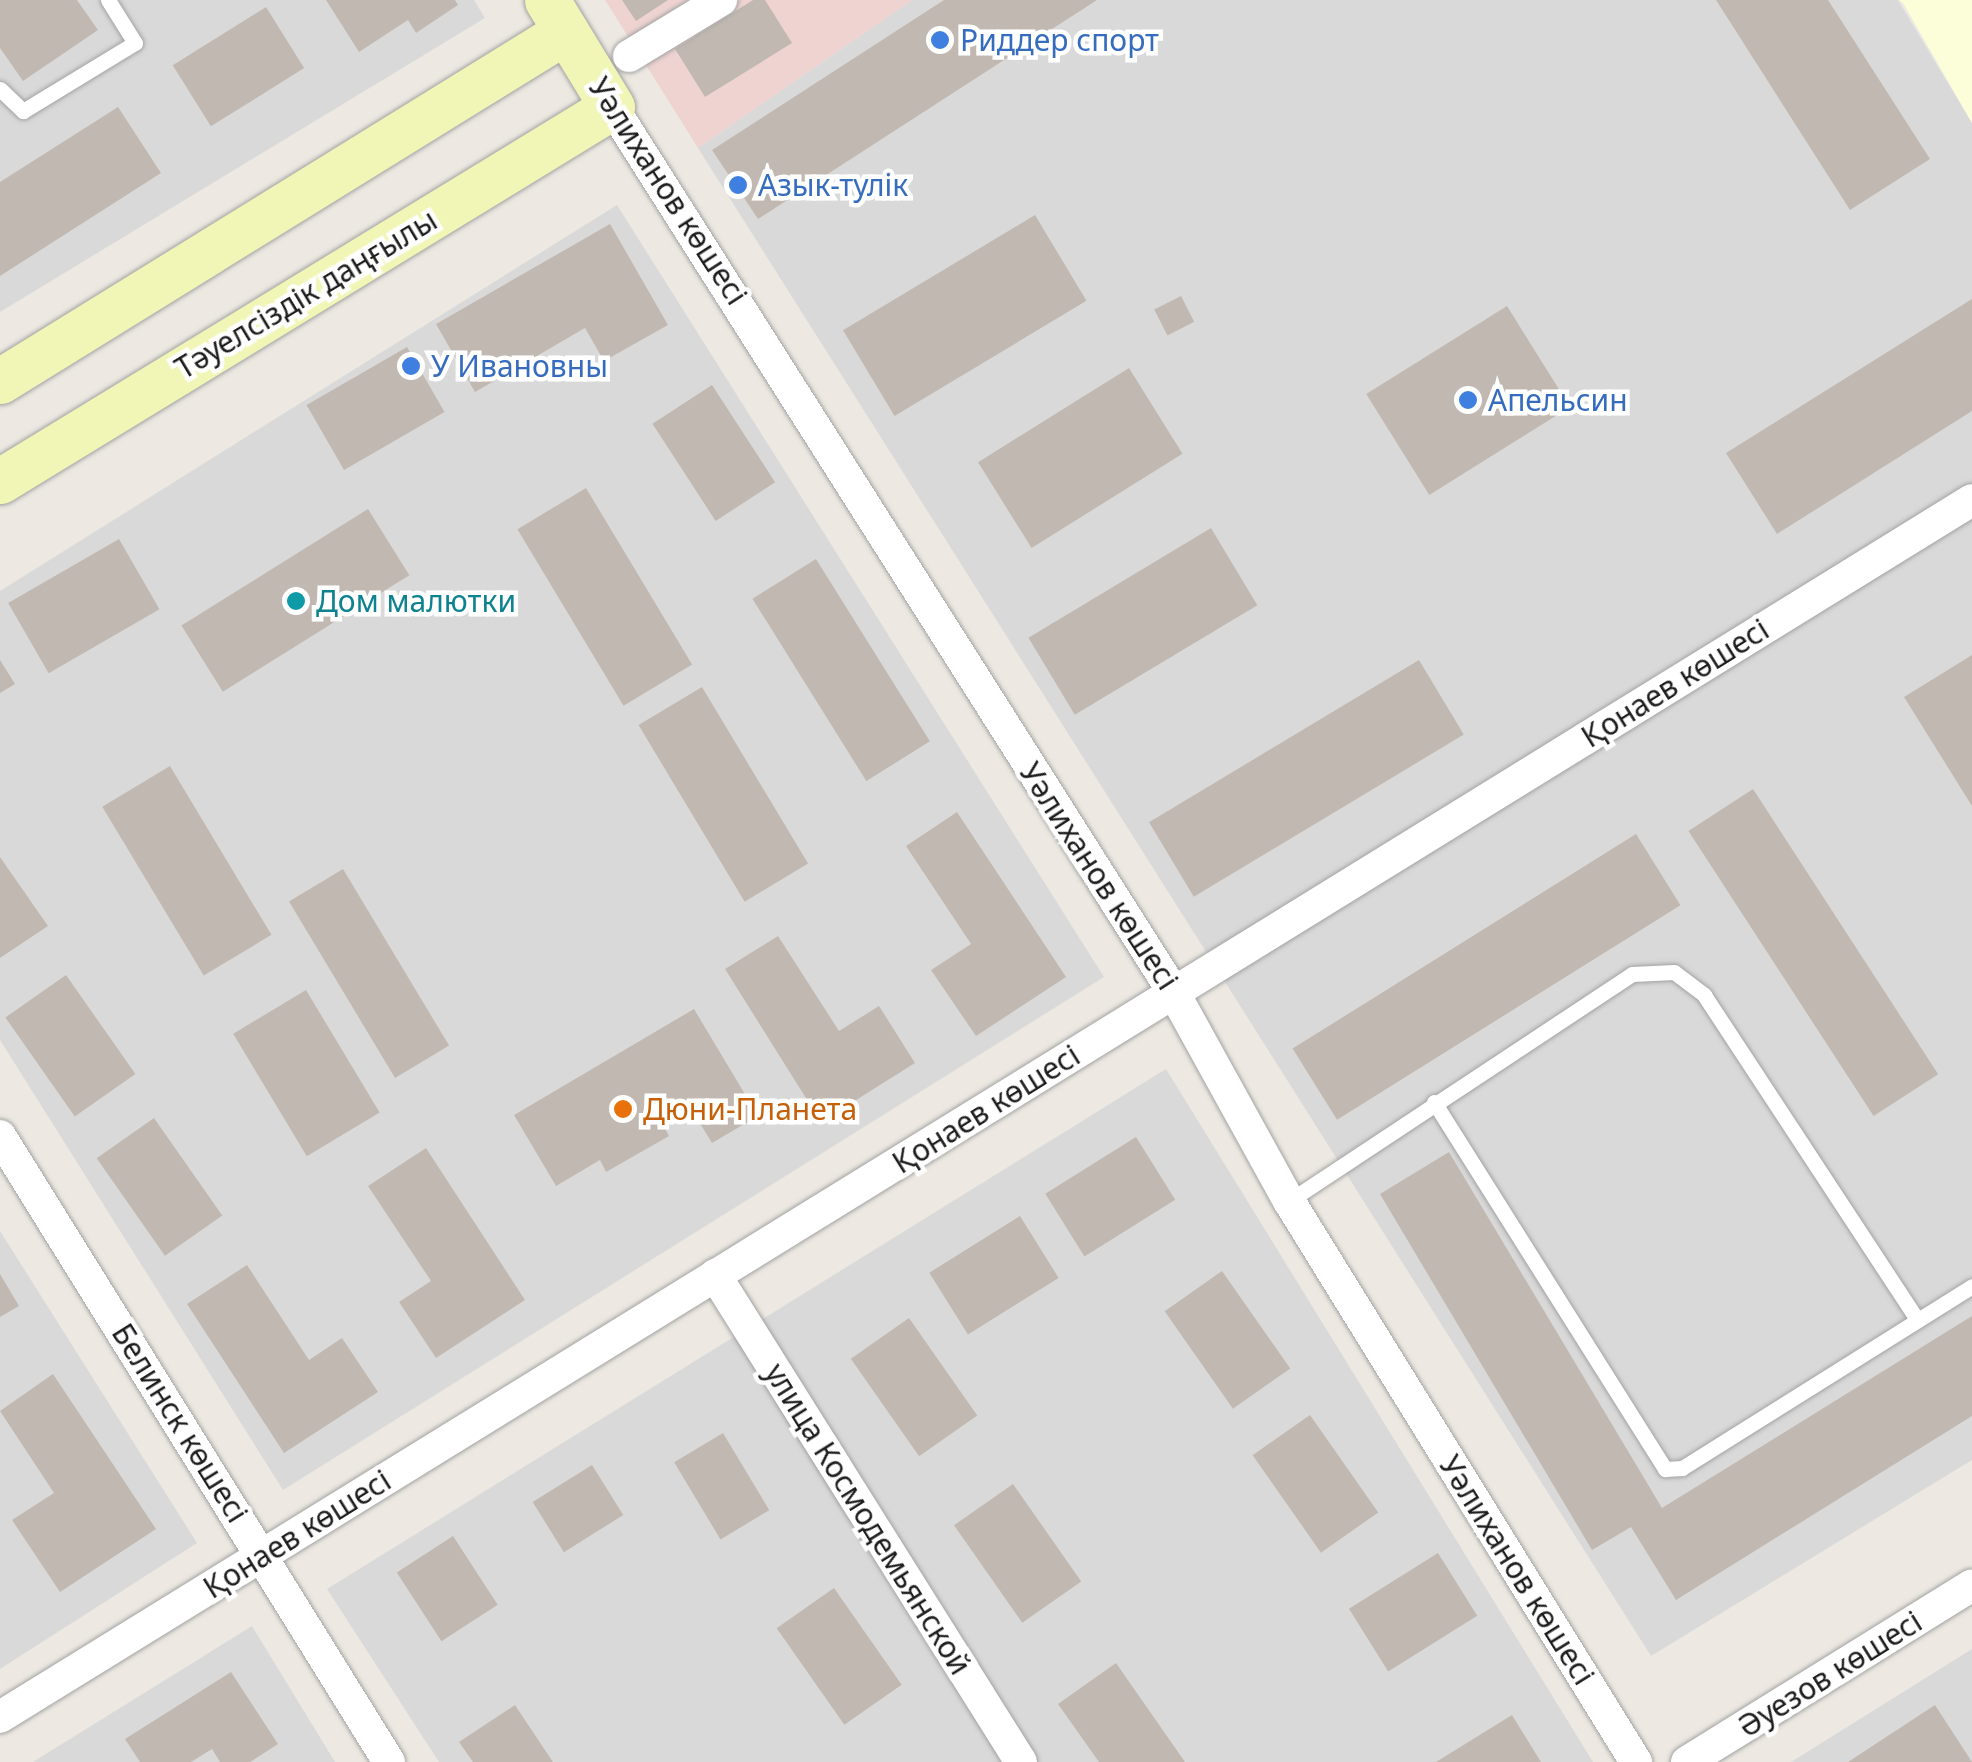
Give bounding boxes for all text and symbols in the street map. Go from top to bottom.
place label: Риддер спорт [960,22,1159,58]
marker: Риддер спорт [929,29,951,51]
street label: Уәлиханов көшесі [581,71,755,311]
place label: Азык-тулiк [758,167,908,203]
marker: Азык-тулiк [727,174,749,196]
street label: Тәуелсіздік даңғылы [169,202,443,386]
place label: У Ивановны [431,348,608,384]
marker: У Ивановны [400,355,422,377]
place label: Апельсин [1488,382,1628,418]
marker: Апельсин [1457,389,1479,411]
place label: Дом малютки [316,583,516,619]
marker: Дом малютки [285,590,307,612]
street label: Қонаев көшесі [1575,611,1775,755]
street label: Уәлиханов көшесі [1012,756,1186,996]
street label: Қонаев көшесі [886,1037,1086,1181]
place label: Дюни-Планета [643,1091,857,1127]
marker: Дюни-Планета [612,1098,634,1120]
street label: Белинск көшесі [104,1317,256,1529]
street label: улица Космодемьянской [757,1357,979,1681]
street label: Уәлиханов көшесі [1432,1449,1602,1691]
street label: Қонаев көшесі [197,1462,397,1606]
street label: Әуезов көшесі [1732,1603,1928,1745]

